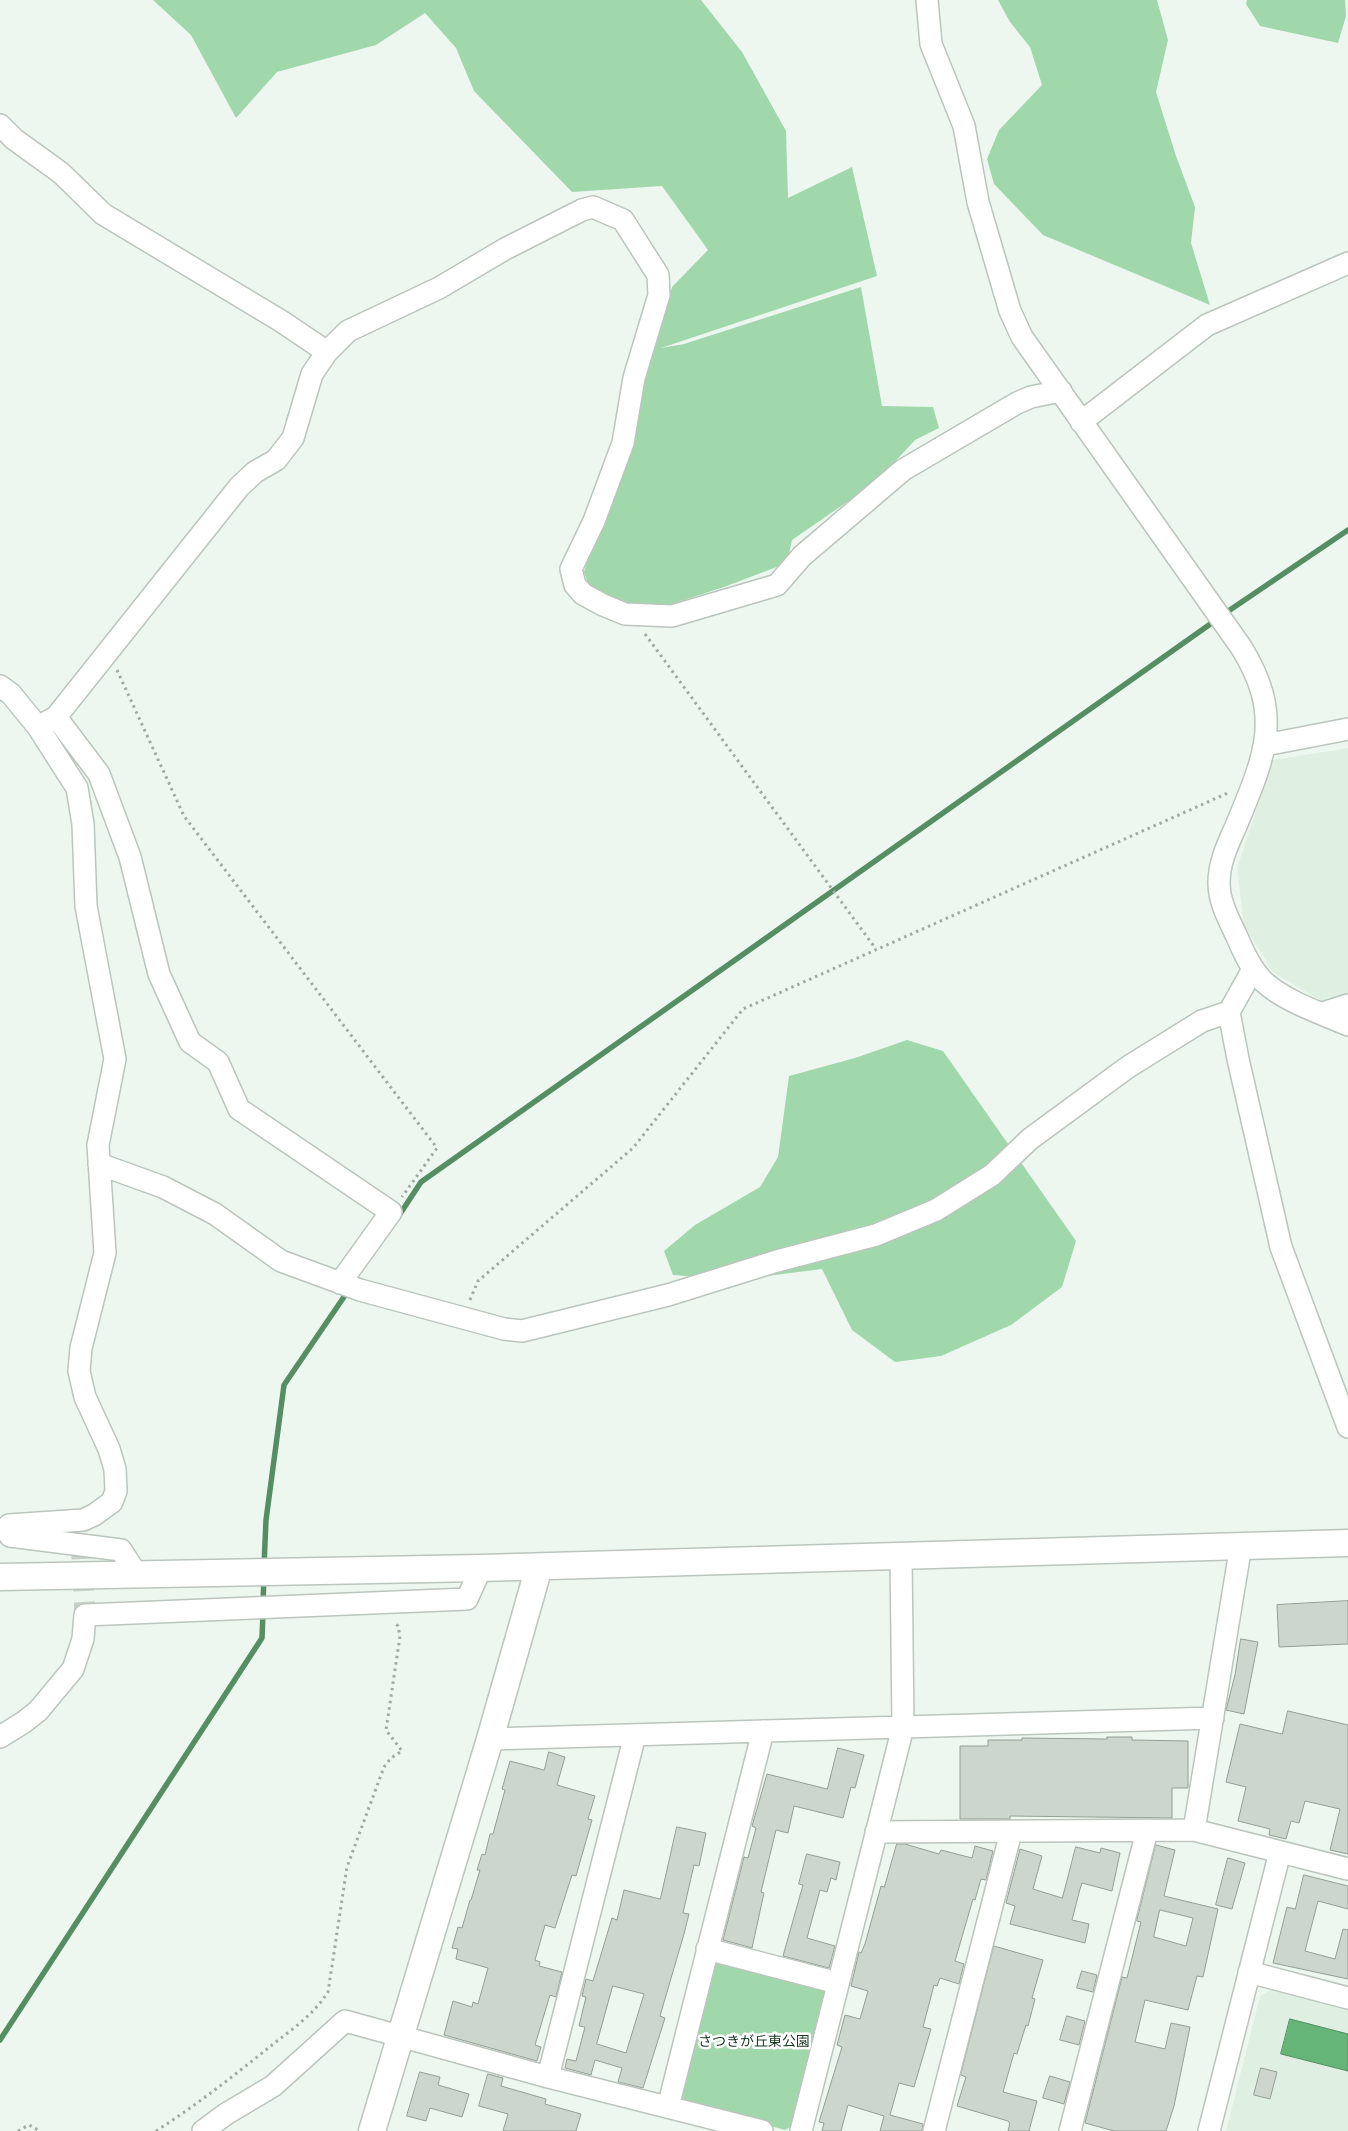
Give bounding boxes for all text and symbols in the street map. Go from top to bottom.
park label: さつきが丘東公園 [698,2035,810,2051]

